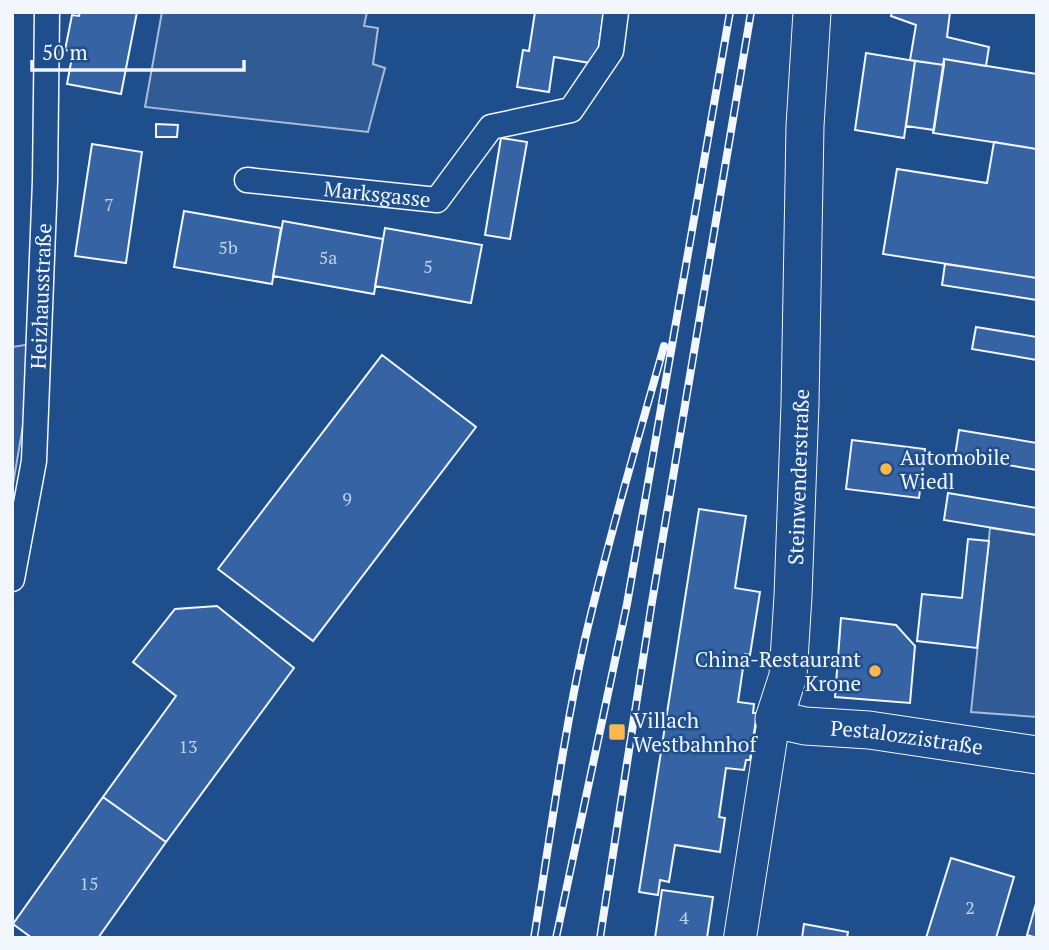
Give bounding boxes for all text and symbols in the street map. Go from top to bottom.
scale bar [32,28,243,72]
text: 50 m [42,38,88,66]
street label: Marksgasse [322,174,432,213]
house number: 7 [104,192,114,216]
street label: Heizhausstraße [24,223,57,370]
house number: 5b [218,235,238,259]
house number: 5a [319,245,337,269]
house number: 5 [423,254,433,278]
street label: Steinwenderstraße [781,388,815,566]
place label: Automobile Wiedl [900,443,1010,495]
marker: Automobile Wiedl [878,461,894,477]
house number: 9 [342,486,352,510]
place label: China-Restaurant Krone [695,645,861,697]
marker: China-Restaurant Krone [867,663,883,679]
place label: Villach Westbahnhof [633,706,758,758]
street label: Pestalozzistraße [830,714,985,761]
marker: Villach Westbahnhof [607,722,627,742]
house number: 13 [178,734,198,758]
house number: 15 [79,871,99,895]
house number: 2 [965,895,975,919]
house number: 4 [679,905,689,929]

